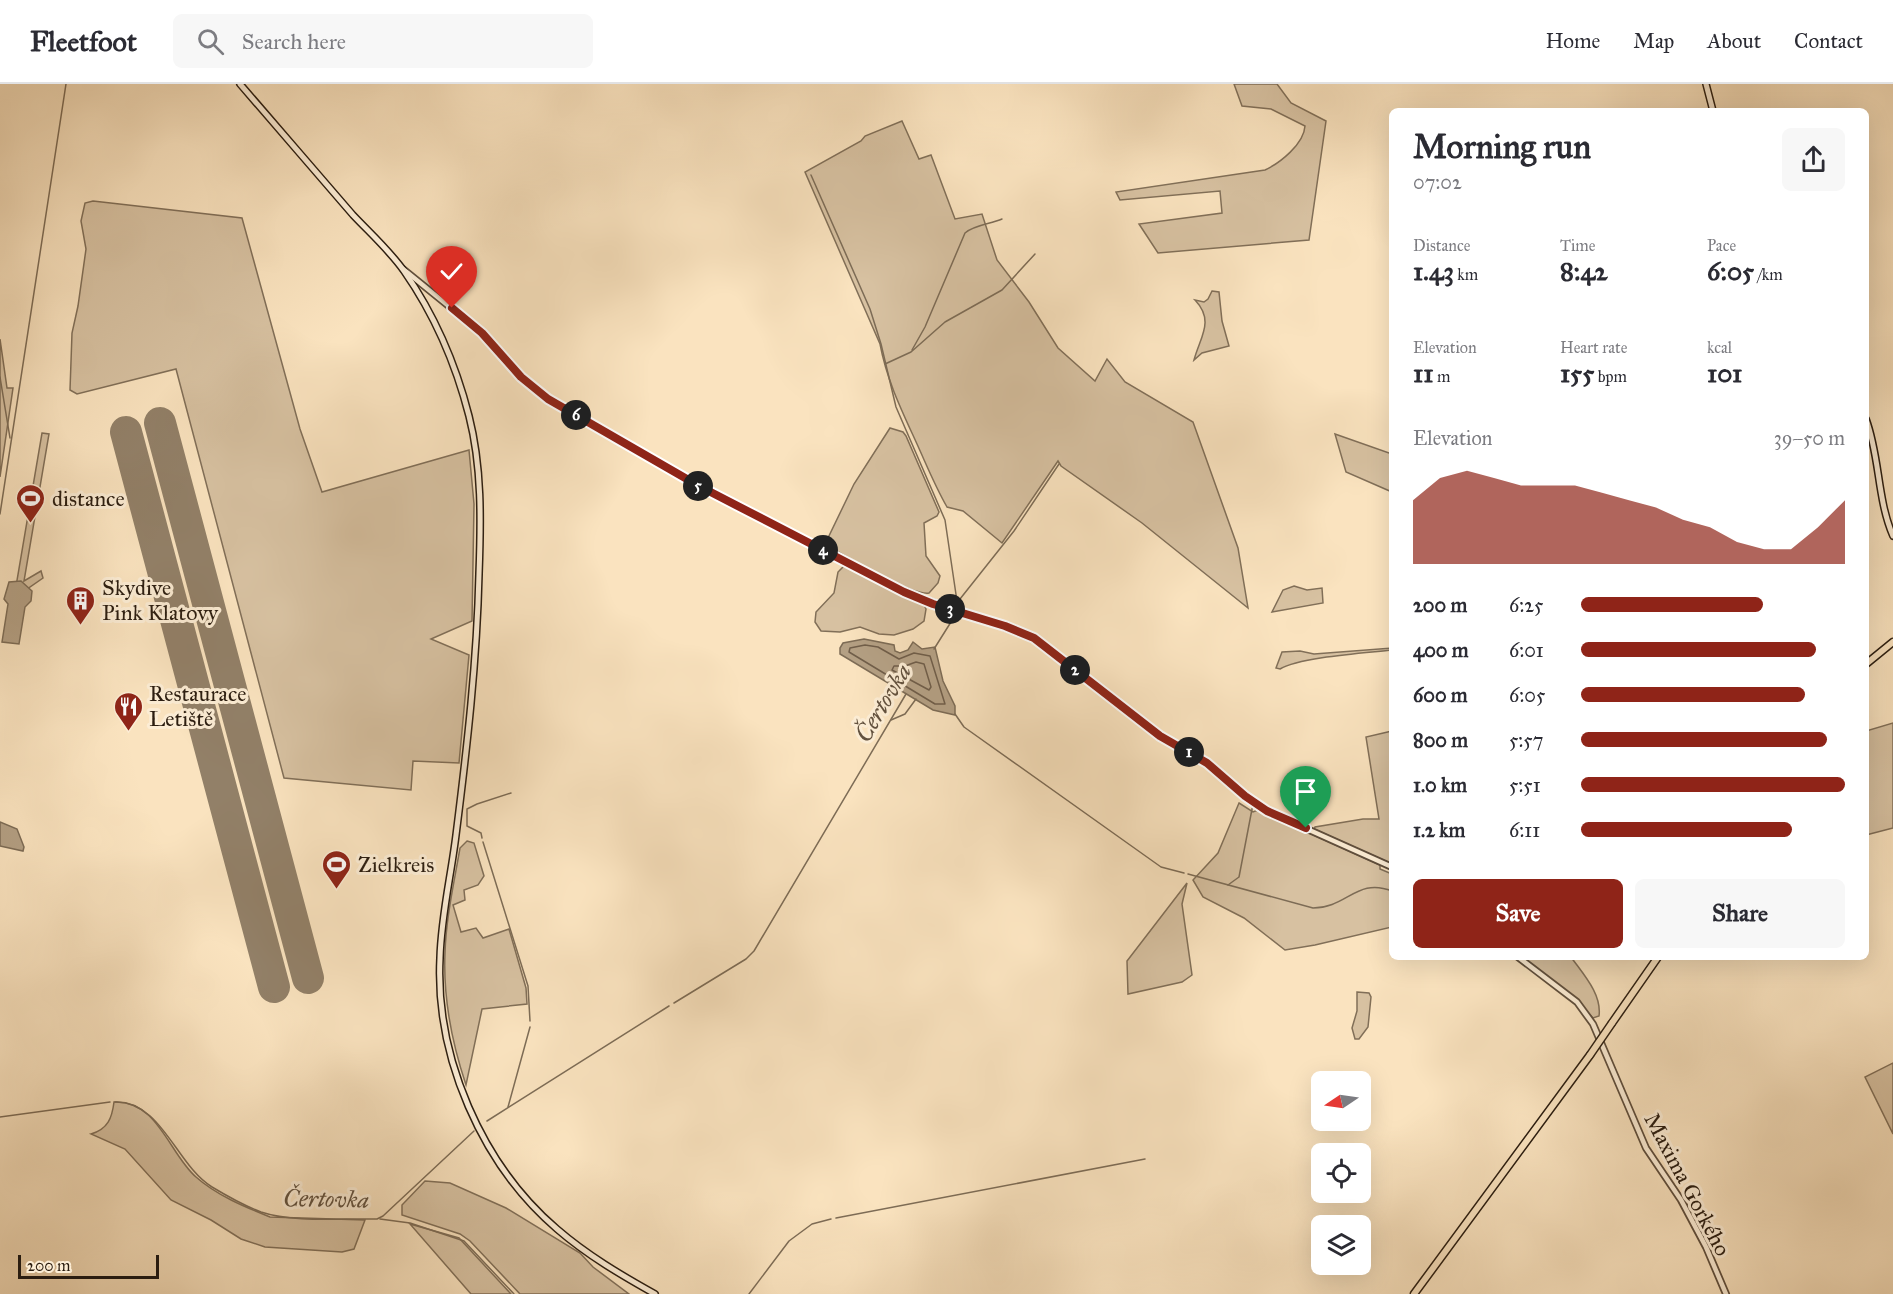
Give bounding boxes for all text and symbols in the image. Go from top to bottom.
search box [173,14,593,68]
text: Fleetfoot [30,24,137,59]
icon: search [194,25,227,58]
text: Search here [242,28,346,55]
text: Home [1545,28,1600,54]
text: Map [1633,28,1674,54]
text: About [1707,28,1761,54]
text: Contact [1794,28,1863,54]
text: Morning run [1413,127,1591,167]
button: share [1782,128,1845,191]
text: 07:02 [1413,170,1462,194]
text: Distance [1413,236,1470,255]
text: Time [1560,236,1595,255]
text: Pace [1707,236,1736,255]
pin [426,246,477,308]
icon: check [435,255,468,288]
text: 1.43 [1413,255,1454,287]
text: 8:42 [1560,255,1608,287]
text: 6:05 [1707,255,1754,287]
text: km [1454,265,1478,284]
text: /km [1754,265,1783,284]
text: Elevation [1413,338,1477,357]
text: Heart rate [1560,338,1627,357]
text: kcal [1707,338,1732,357]
text: 11 [1413,357,1434,389]
text: 155 [1560,357,1594,389]
text: 101 [1707,357,1742,389]
text: m [1434,367,1450,386]
text: bpm [1594,367,1627,386]
pin: 6 [561,400,591,430]
text: 6 [572,405,580,424]
text: Elevation [1413,426,1492,450]
text: 39–50 m [1774,426,1845,450]
pin: 5 [683,471,713,501]
text: 5 [694,476,702,495]
sports icon: distance [15,482,47,524]
place label: distance [52,485,125,512]
pin: 4 [808,535,838,565]
text: 4 [819,540,827,559]
place label: Skydive Pink Klatovy [102,574,219,626]
building icon: Skydive Pink Klatovy [65,584,97,626]
text: 200 m [1413,593,1467,617]
text: 6:25 [1509,593,1543,617]
pin: 3 [935,594,965,624]
text: 3 [947,599,953,618]
text: 400 m [1413,638,1469,662]
text: 6:01 [1509,638,1544,662]
pin: 2 [1060,655,1090,685]
water label: Čertovka [848,658,918,748]
text: 2 [1071,660,1079,679]
place label: Restaurace Letiště [149,680,246,732]
text: 600 m [1413,683,1468,707]
text: 6:05 [1509,683,1545,707]
restaurant icon: Restaurace Letiště [112,690,144,732]
text: 800 m [1413,728,1468,752]
text: 5:57 [1509,728,1543,752]
pin: 1 [1174,737,1204,767]
text: 1 [1186,742,1192,761]
pin [1280,766,1331,828]
text: 1.0 km [1413,773,1467,797]
text: 5:51 [1509,773,1541,797]
icon: arrive [1289,775,1322,808]
text: 1.2 km [1413,818,1465,842]
text: 6:11 [1509,818,1540,842]
sports icon: Zielkreis [321,848,353,890]
place label: Zielkreis [358,851,434,878]
button: Save [1413,879,1623,948]
button: Share [1635,879,1845,948]
north arrow [1311,1071,1371,1131]
map controls [1311,1071,1371,1275]
street label: Maxima Gorkého [1639,1108,1737,1260]
button: locate [1311,1143,1371,1203]
water label: Čertovka [283,1183,369,1215]
button: layers [1311,1215,1371,1275]
scale bar [18,1252,159,1280]
text: 200 m [27,1256,70,1275]

